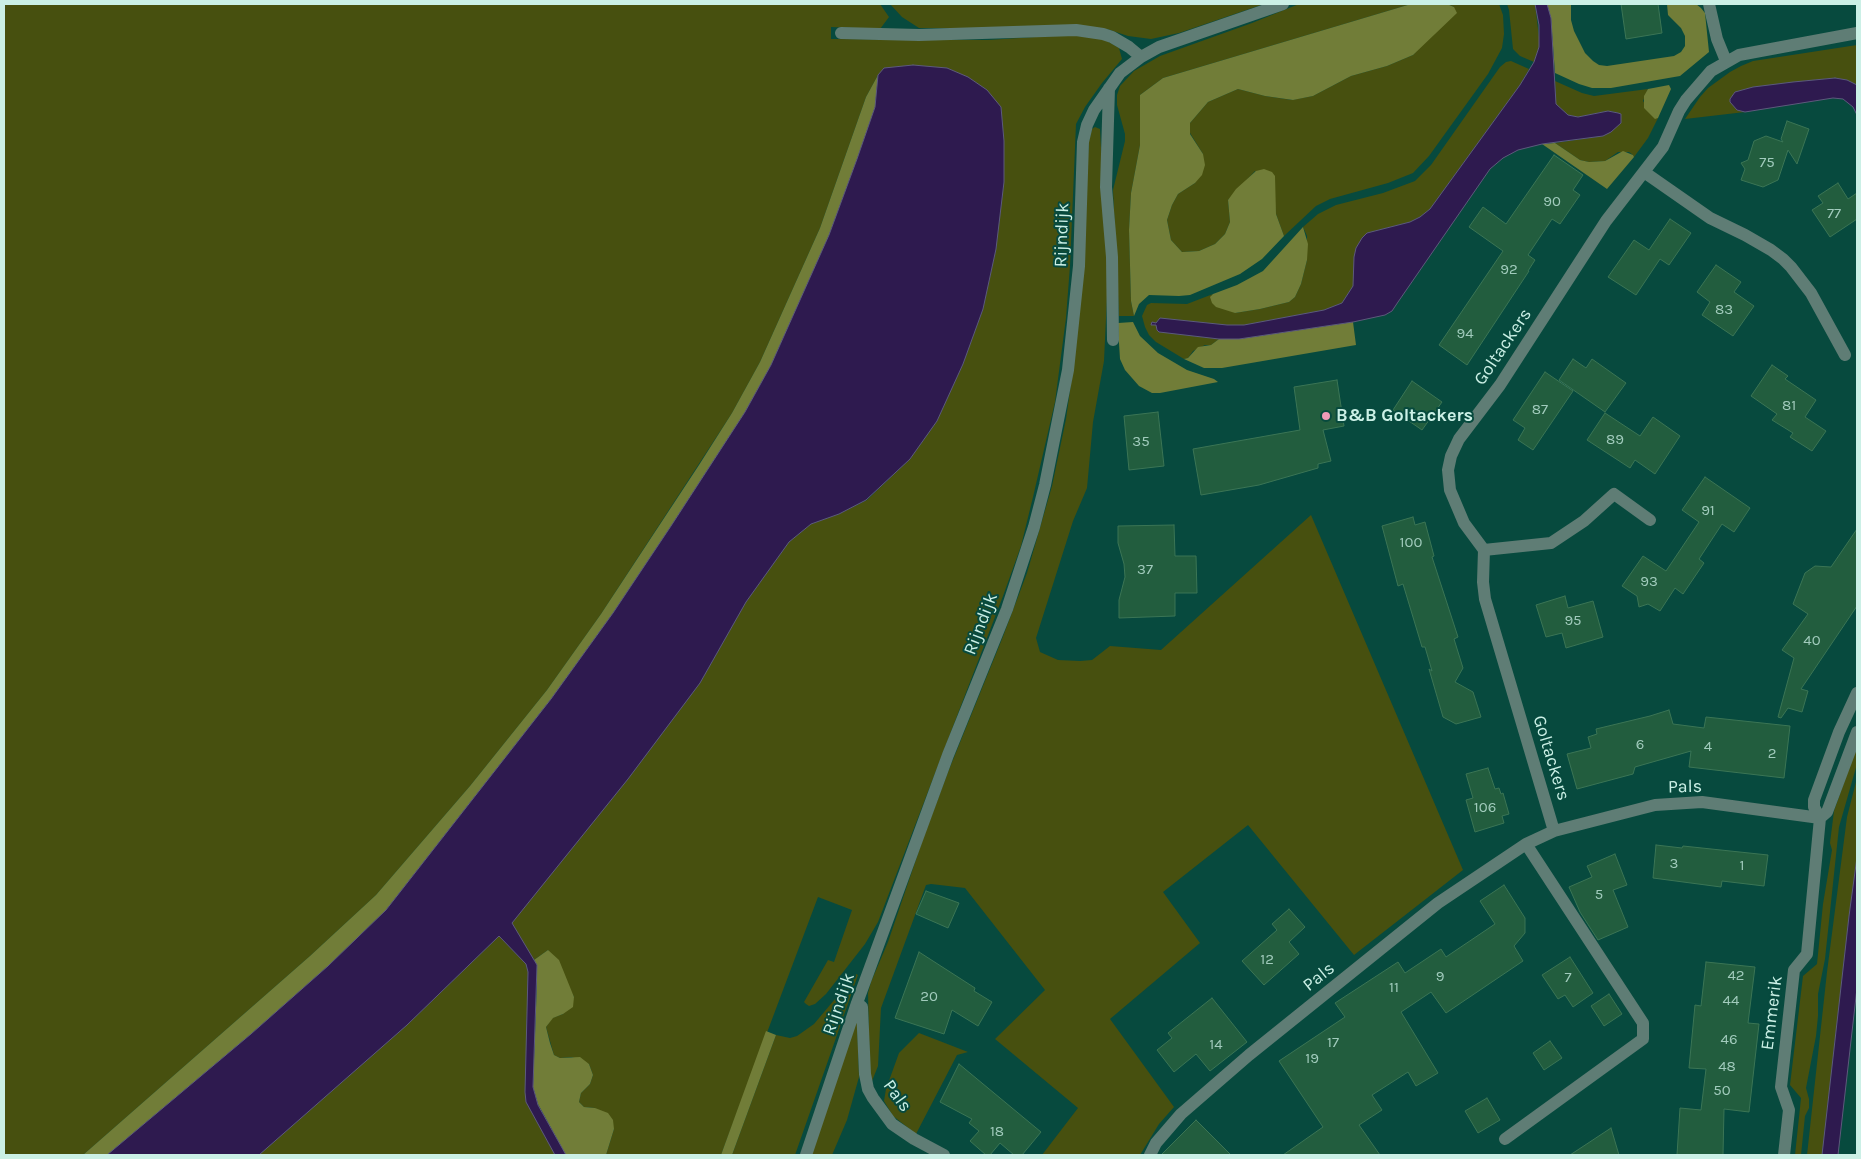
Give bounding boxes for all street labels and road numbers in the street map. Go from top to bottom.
street label: Rijndijk [1050,202,1074,268]
street label: Goltackers [1470,305,1536,389]
street label: Rijndijk [959,590,1003,658]
street label: Goltackers [1528,713,1574,803]
street label: Pals [1668,776,1702,798]
street label: Pals [1299,958,1339,996]
street label: Rijndijk [818,970,860,1038]
street label: Emmerik [1757,974,1787,1052]
street label: Pals [878,1076,916,1116]

